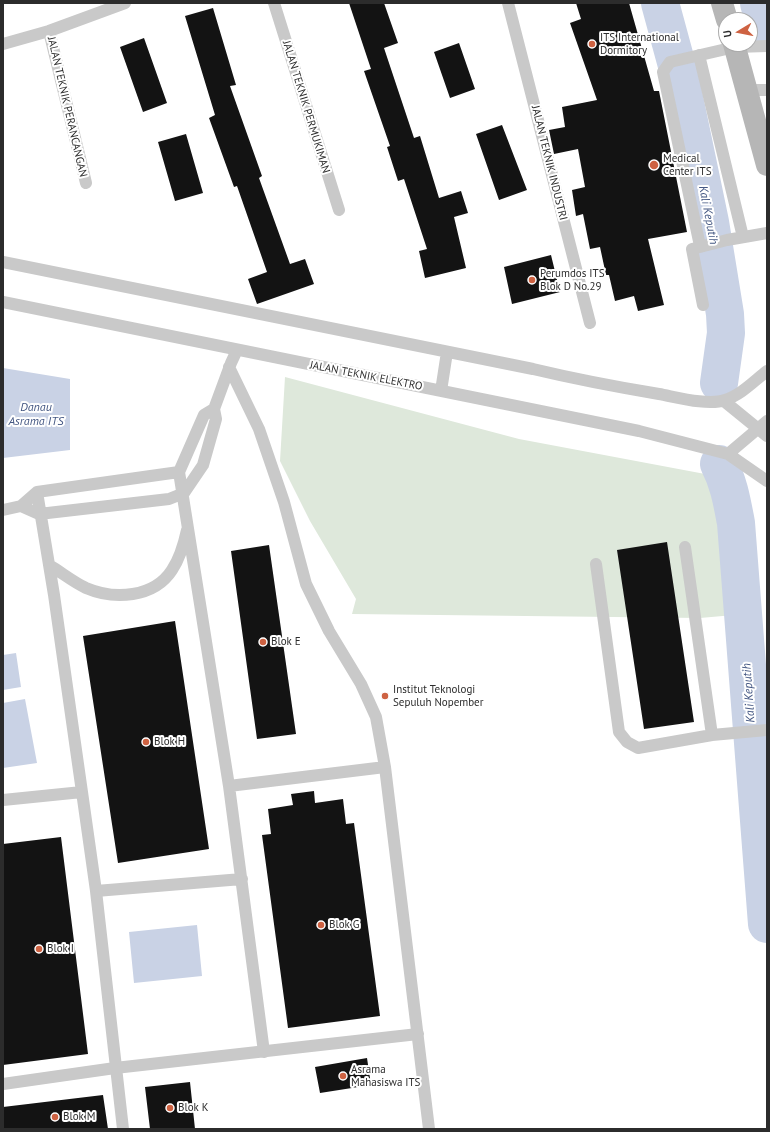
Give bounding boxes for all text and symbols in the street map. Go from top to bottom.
north arrow [718,12,758,52]
text: U [720,29,735,39]
place label: ITS International Dormitory [600,31,679,57]
street label: JALAN TEKNIK PERANCANGAN [44,36,90,178]
street label: JALAN TEKNIK PERMUKIMAN [280,39,332,175]
marker: ITS International Dormitory [587,39,597,49]
street label: JALAN TEKNIK INDUSTRI [528,104,570,222]
place label: Medical Center ITS [663,152,712,178]
marker: Medical Center ITS [648,159,660,171]
water label: Kali Keputih [695,184,721,246]
place label: Perumdos ITS Blok D No.29 [540,267,604,293]
marker: Perumdos ITS Blok D No.29 [527,275,537,285]
street label: JALAN TEKNIK ELEKTRO [308,359,424,393]
water label: Danau Asrama ITS [8,401,64,429]
place label: Blok E [271,635,301,649]
marker: Blok E [258,637,268,647]
water label: Kali Keputih [740,663,758,723]
place label: Institut Teknologi Sepuluh Nopember [393,683,483,709]
marker: Institut Teknologi Sepuluh Nopember [380,691,390,701]
place label: Blok H [154,735,185,749]
marker: Blok H [141,737,151,747]
place label: Blok G [329,918,359,932]
marker: Blok G [316,920,326,930]
place label: Blok I [47,942,74,956]
marker: Blok I [34,944,44,954]
place label: Asrama Mahasiswa ITS [351,1063,420,1089]
marker: Asrama Mahasiswa ITS [338,1071,348,1081]
place label: Blok K [178,1101,208,1115]
marker: Blok K [165,1103,175,1113]
place label: Blok M [63,1110,95,1124]
marker: Blok M [50,1112,60,1122]

